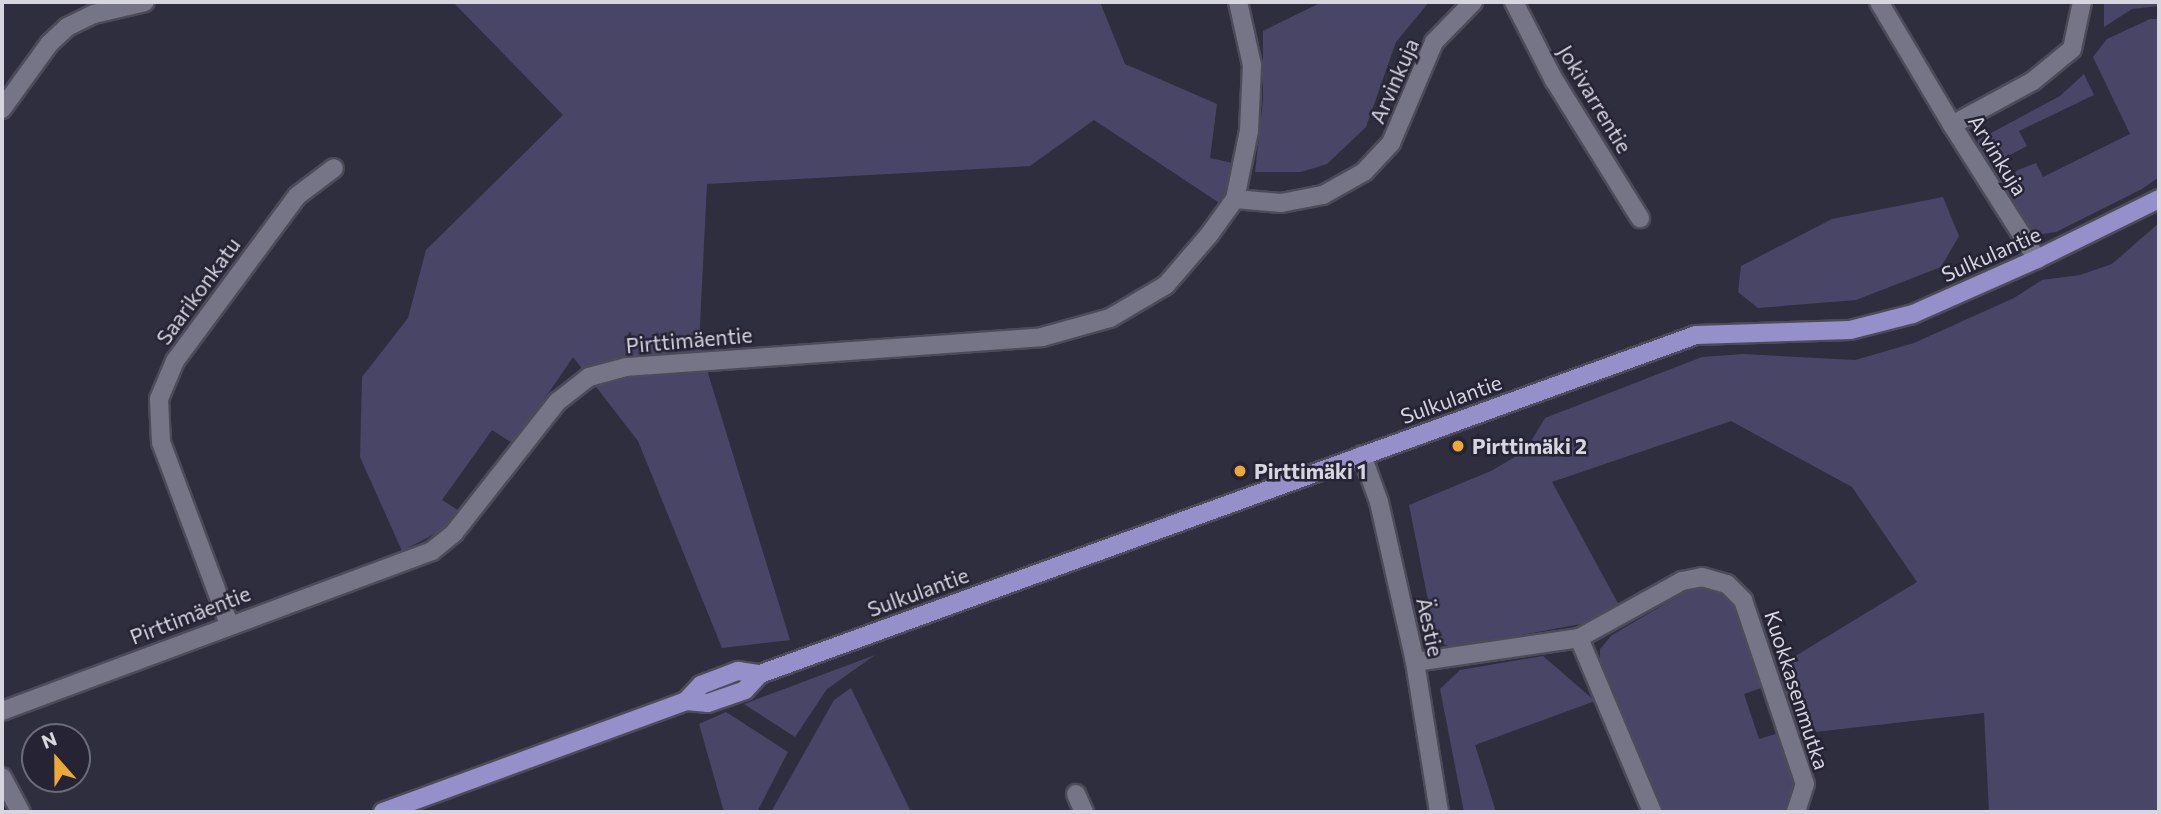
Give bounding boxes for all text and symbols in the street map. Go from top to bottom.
street label: Arvinkuja [1364,35,1424,127]
street label: Jokivarrentie [1553,40,1637,158]
street label: Arvinkuja [1963,110,2033,200]
street label: Sulkulantie [1937,221,2045,287]
street label: Saarikonkatu [151,233,245,349]
street label: Pirttimäentie [625,322,753,358]
street label: Sulkulantie [1397,369,1505,429]
place label: Pirttimäki 2 [1472,433,1587,459]
marker: Pirttimäki 2 [1450,438,1466,454]
place label: Pirttimäki 1 [1254,458,1366,484]
marker: Pirttimäki 1 [1232,463,1248,479]
street label: Sulkulantie [864,562,972,622]
street label: Pirttimäentie [126,580,254,650]
street label: Äestie [1411,595,1449,659]
street label: Kuokkasenmutka [1759,607,1835,773]
north arrow [21,723,91,793]
text: N [38,727,60,753]

